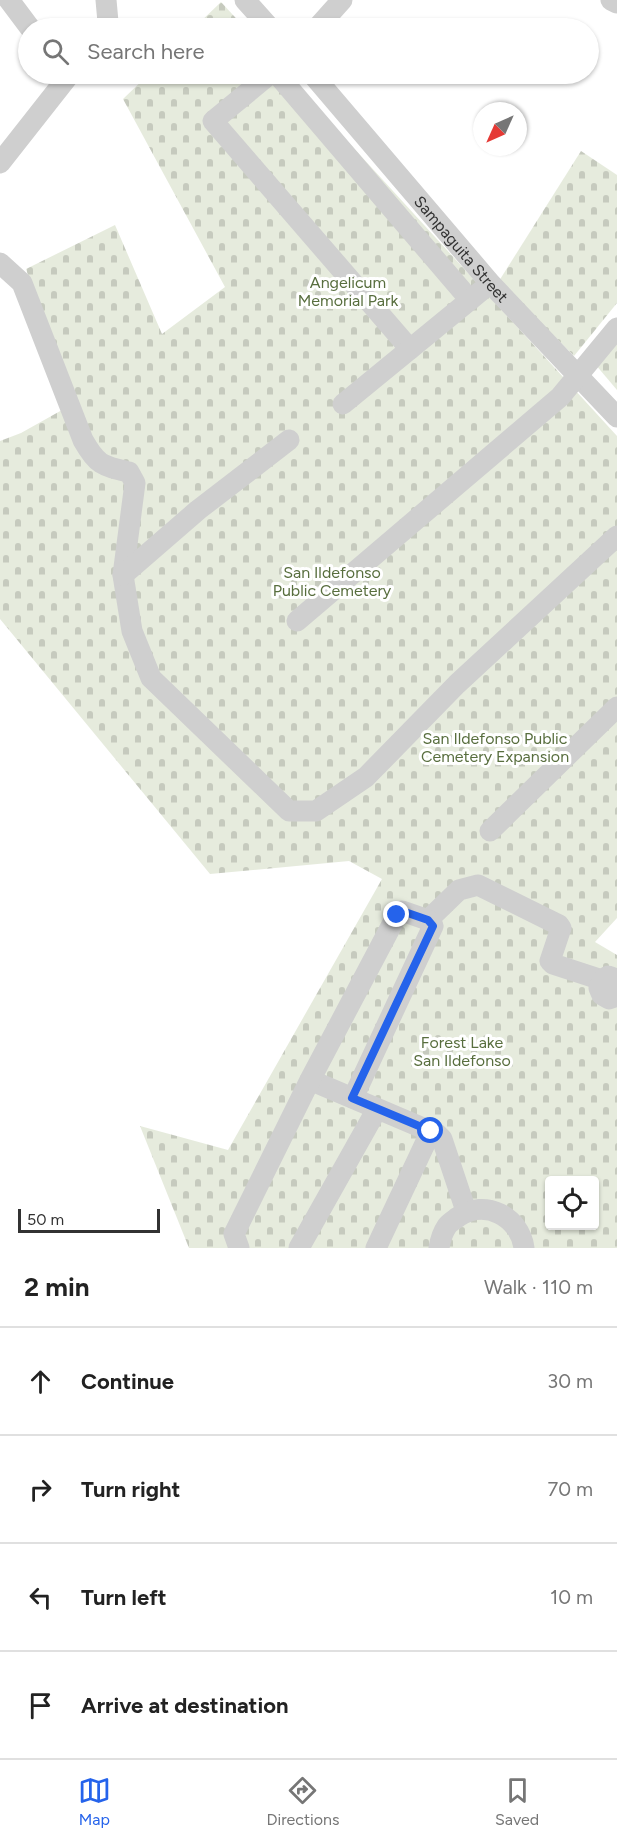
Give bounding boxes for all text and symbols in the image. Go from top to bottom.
search box [18,18,599,84]
icon: search [39,35,72,68]
text: Search here [87,38,205,65]
north arrow [473,102,527,156]
street label: Sampaguita Street [410,192,513,306]
park label: Angelicum Memorial Park [298,273,398,310]
park label: San Ildefonso Public Cemetery [273,563,392,600]
park label: San Ildefonso Public Cemetery Expansion [421,729,569,766]
route end [383,901,409,927]
park label: Forest Lake San Ildefonso [413,1033,511,1070]
route start [417,1117,443,1143]
map controls [545,1176,599,1230]
button: locate [545,1176,599,1230]
scale bar [18,1206,160,1234]
text: 50 m [27,1210,64,1229]
text: 2 min [24,1271,90,1303]
text: Walk · 110 m [484,1275,593,1299]
icon: ahead [24,1365,57,1398]
text: Continue [81,1368,174,1395]
text: 30 m [547,1369,593,1393]
icon: right [24,1473,57,1506]
text: Turn right [81,1476,180,1503]
text: 70 m [547,1477,593,1501]
icon: left [24,1581,57,1614]
text: Turn left [81,1584,167,1611]
text: 10 m [550,1585,593,1609]
icon: arrive [24,1689,57,1722]
text: Arrive at destination [81,1692,289,1719]
tab: Map [78,1774,111,1829]
tab: Directions [266,1774,339,1829]
tab: Saved [495,1774,539,1829]

